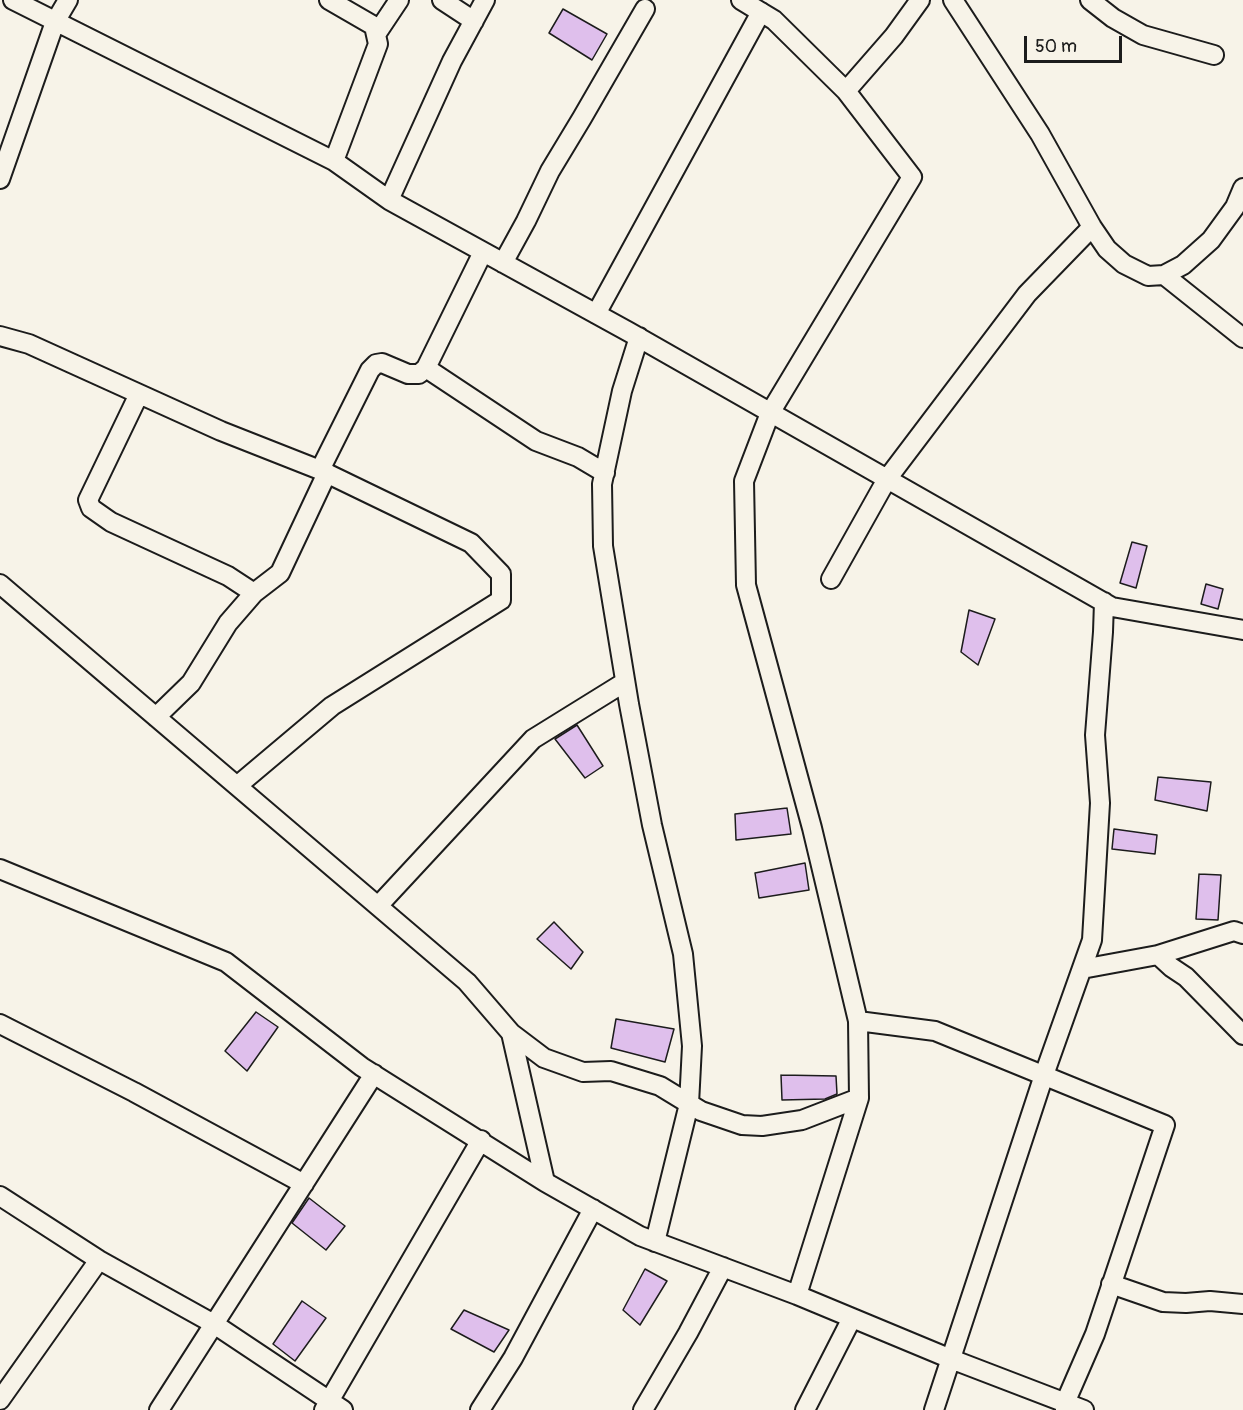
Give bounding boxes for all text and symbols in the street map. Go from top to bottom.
scale bar [1027,24,1124,62]
text: 50 m [1035,35,1077,58]

